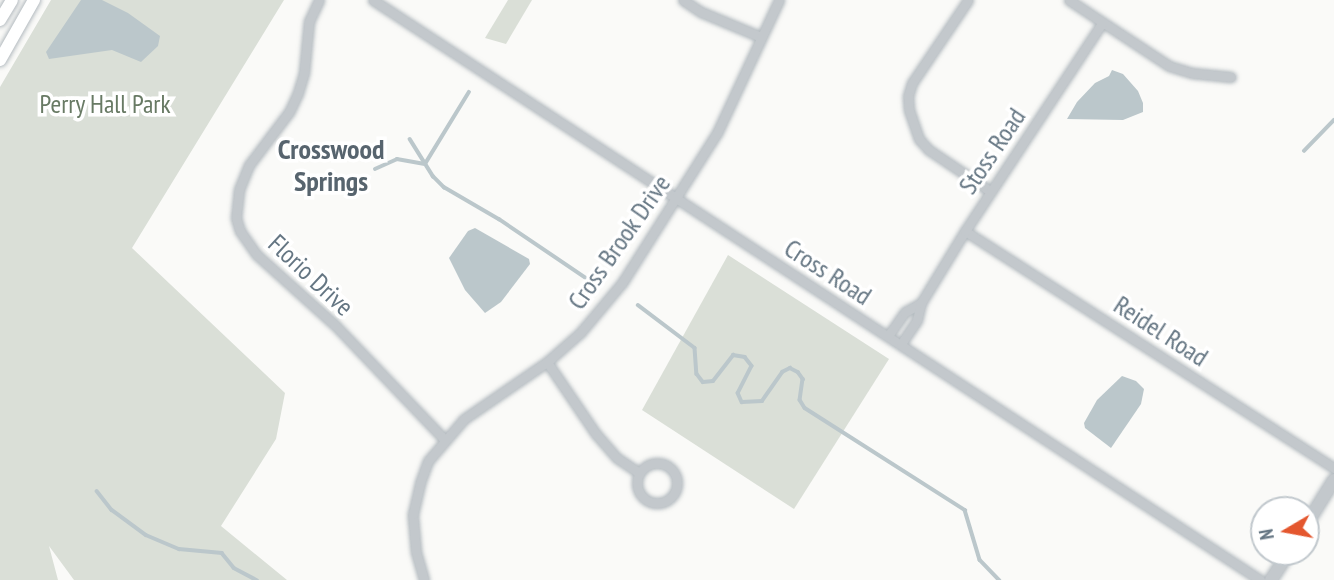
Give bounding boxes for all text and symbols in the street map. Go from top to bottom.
park label: Perry Hall Park [39,88,171,120]
street label: Stoss Road [952,102,1032,200]
district label: Crosswood Springs [278,132,384,198]
street label: Cross Brook Drive [561,168,677,316]
street label: Florio Drive [262,228,360,322]
street label: Cross Road [779,232,877,312]
street label: Reidel Road [1108,289,1214,373]
north arrow [1250,496,1320,566]
text: N [1254,527,1279,541]

